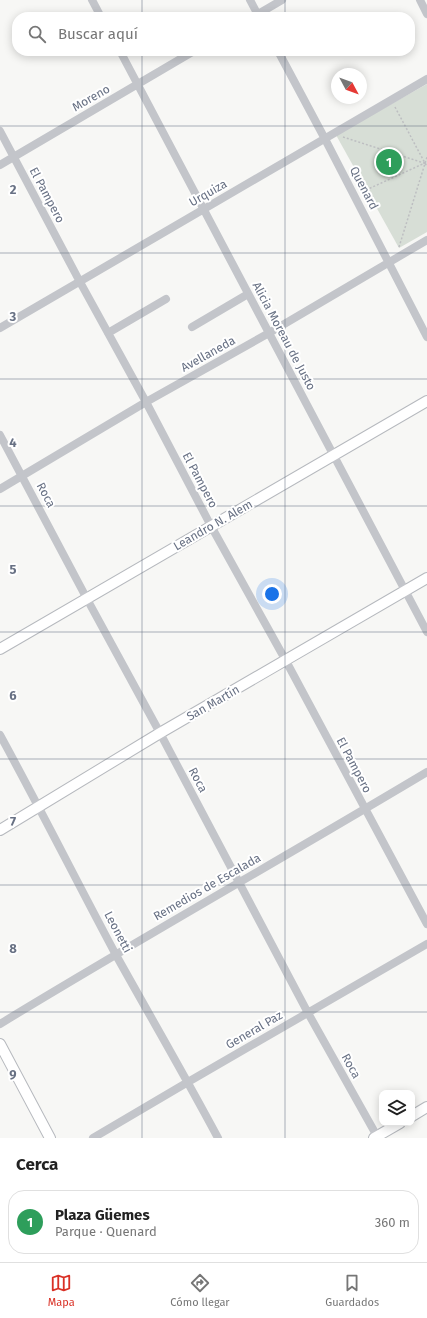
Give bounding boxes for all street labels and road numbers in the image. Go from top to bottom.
street label: Moreno [70,82,112,114]
street label: Quenard [347,164,381,212]
street label: El Pampero [26,165,68,225]
street label: Urquiza [187,177,229,209]
street label: Alicia Moreau de Justo [250,279,318,393]
street label: Avellaneda [178,333,238,375]
street label: El Pampero [179,450,221,510]
street label: Roca [34,480,58,510]
street label: Leandro N. Alem [171,497,255,553]
street label: San Martín [184,682,242,724]
street label: El Pampero [333,735,375,795]
street label: Roca [186,765,210,795]
street label: Remedios de Escalada [151,851,263,923]
street label: Leonetti [101,909,135,955]
street label: General Paz [223,1008,285,1052]
street label: Roca [339,1051,363,1081]

